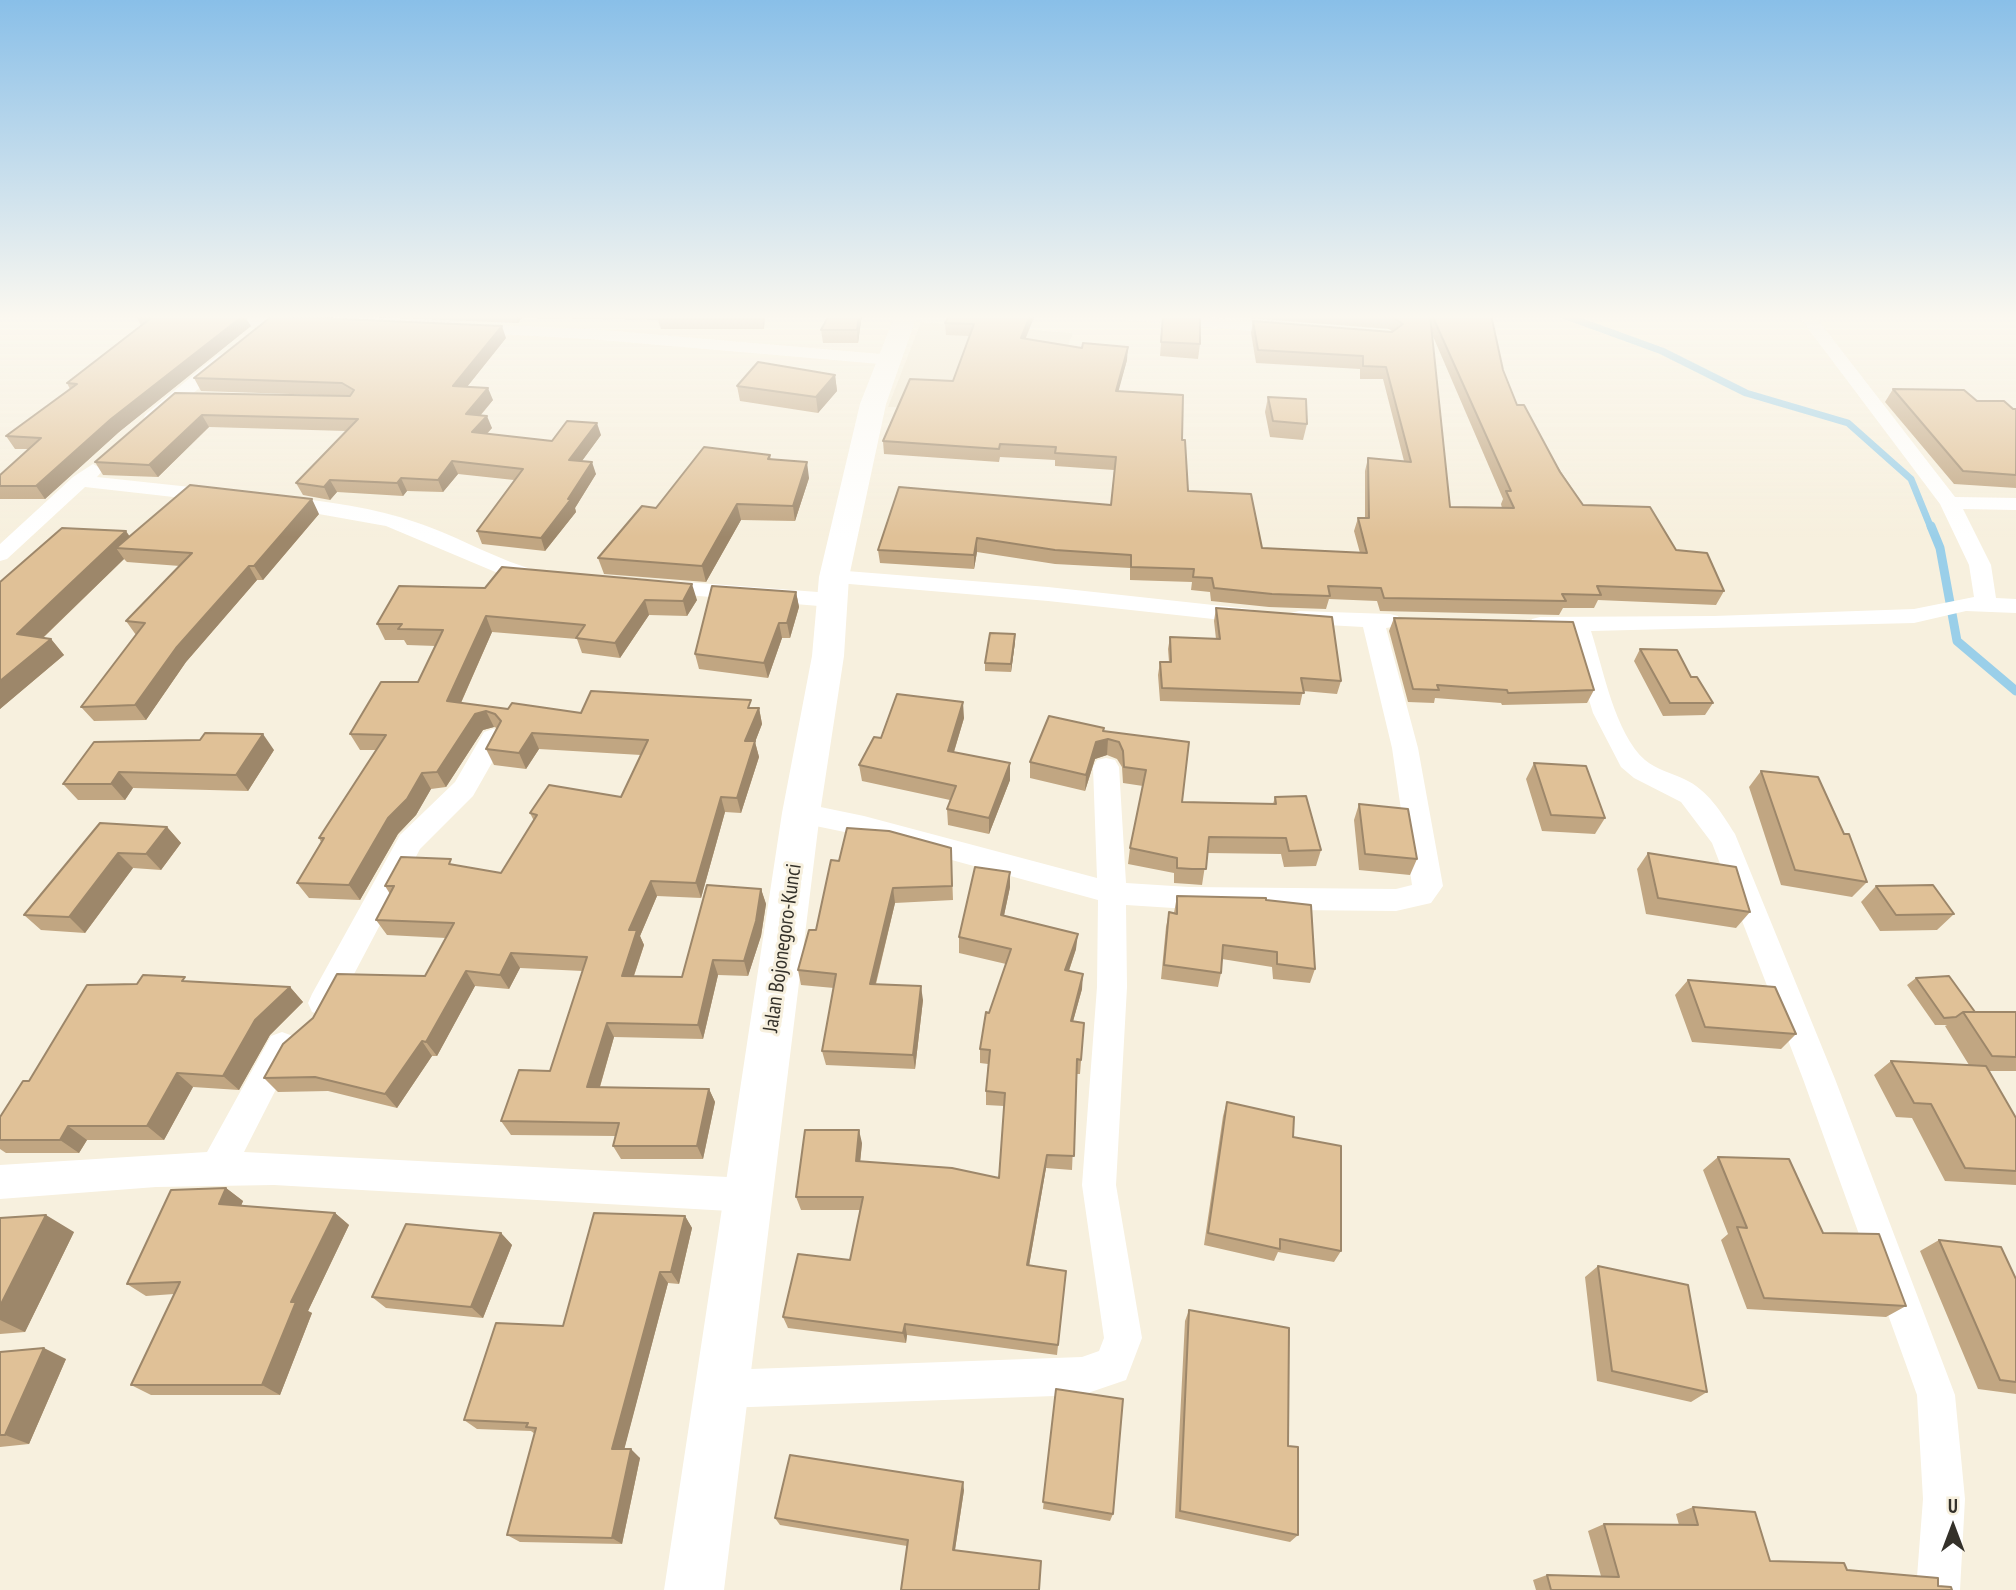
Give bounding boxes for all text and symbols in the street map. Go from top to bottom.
street label: Jalan Bojonegoro-Kunci [759,862,807,1034]
north arrow [1918,1492,1988,1562]
text: U [1948,1494,1958,1518]

